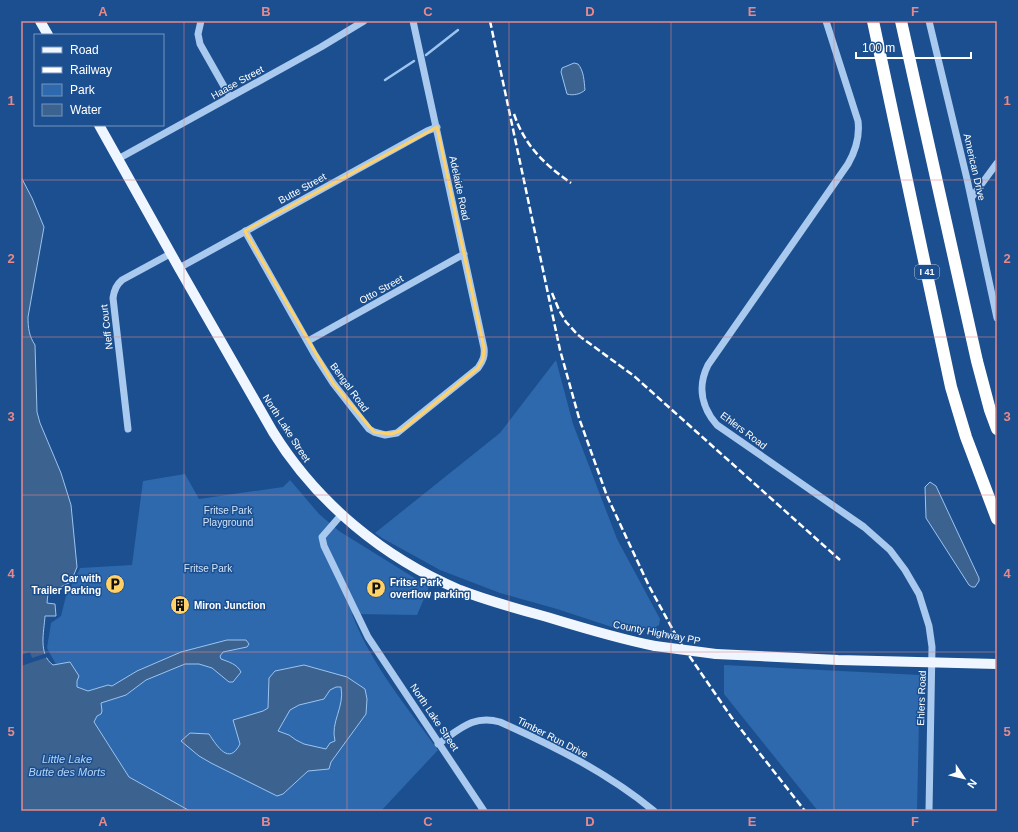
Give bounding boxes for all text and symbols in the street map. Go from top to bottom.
text: A [98,4,108,19]
text: B [261,4,271,19]
text: C [423,4,433,19]
text: D [585,4,595,19]
text: E [748,4,757,19]
text: F [911,4,919,19]
legend [34,34,164,126]
scale bar [856,34,971,60]
text: 100 m [862,41,895,55]
text: Road [70,43,99,57]
text: Railway [70,63,112,77]
street label: Haase Street [209,63,266,101]
text: Park [70,83,96,97]
text: 1 [7,93,15,108]
text: 1 [1003,93,1011,108]
text: Water [70,103,102,117]
street label: American Drive [961,133,988,202]
street label: Adelaide Road [447,155,472,221]
street label: Butte Street [276,171,328,206]
text: 2 [7,251,15,266]
text: 2 [1003,251,1011,266]
road number: I 41 [915,265,939,279]
street label: Otto Street [357,273,405,306]
street label: Neff Court [98,304,115,350]
street label: Bengal Road [328,361,371,414]
street label: North Lake Street [261,392,313,464]
text: 3 [7,409,15,424]
street label: Ehlers Road [718,409,769,451]
text: 3 [1003,409,1011,424]
park label: Fritse Park Playground [203,505,253,528]
park label: Fritse Park [184,563,233,574]
text: 4 [7,566,15,581]
text: 4 [1003,566,1011,581]
place label: Car with Trailer Parking [32,573,101,596]
parking icon: Car with Trailer Parking [104,573,126,595]
parking icon: Fritse Park overflow parking [365,577,387,599]
place label: Fritse Park overflow parking [390,577,470,600]
building icon: Miron Junction [169,594,191,616]
place label: Miron Junction [194,600,266,611]
street label: County Highway PP [612,619,702,646]
street label: Ehlers Road [915,670,928,726]
street label: North Lake Street [408,682,461,753]
street label: Timber Run Drive [516,715,590,760]
text: 5 [7,724,15,739]
text: 5 [1003,724,1011,739]
water label: Little Lake Butte des Morts [28,753,106,778]
north arrow [944,758,984,798]
text: N [965,777,979,790]
text: A [98,814,108,829]
text: B [261,814,271,829]
text: C [423,814,433,829]
text: D [585,814,595,829]
text: E [748,814,757,829]
text: F [911,814,919,829]

